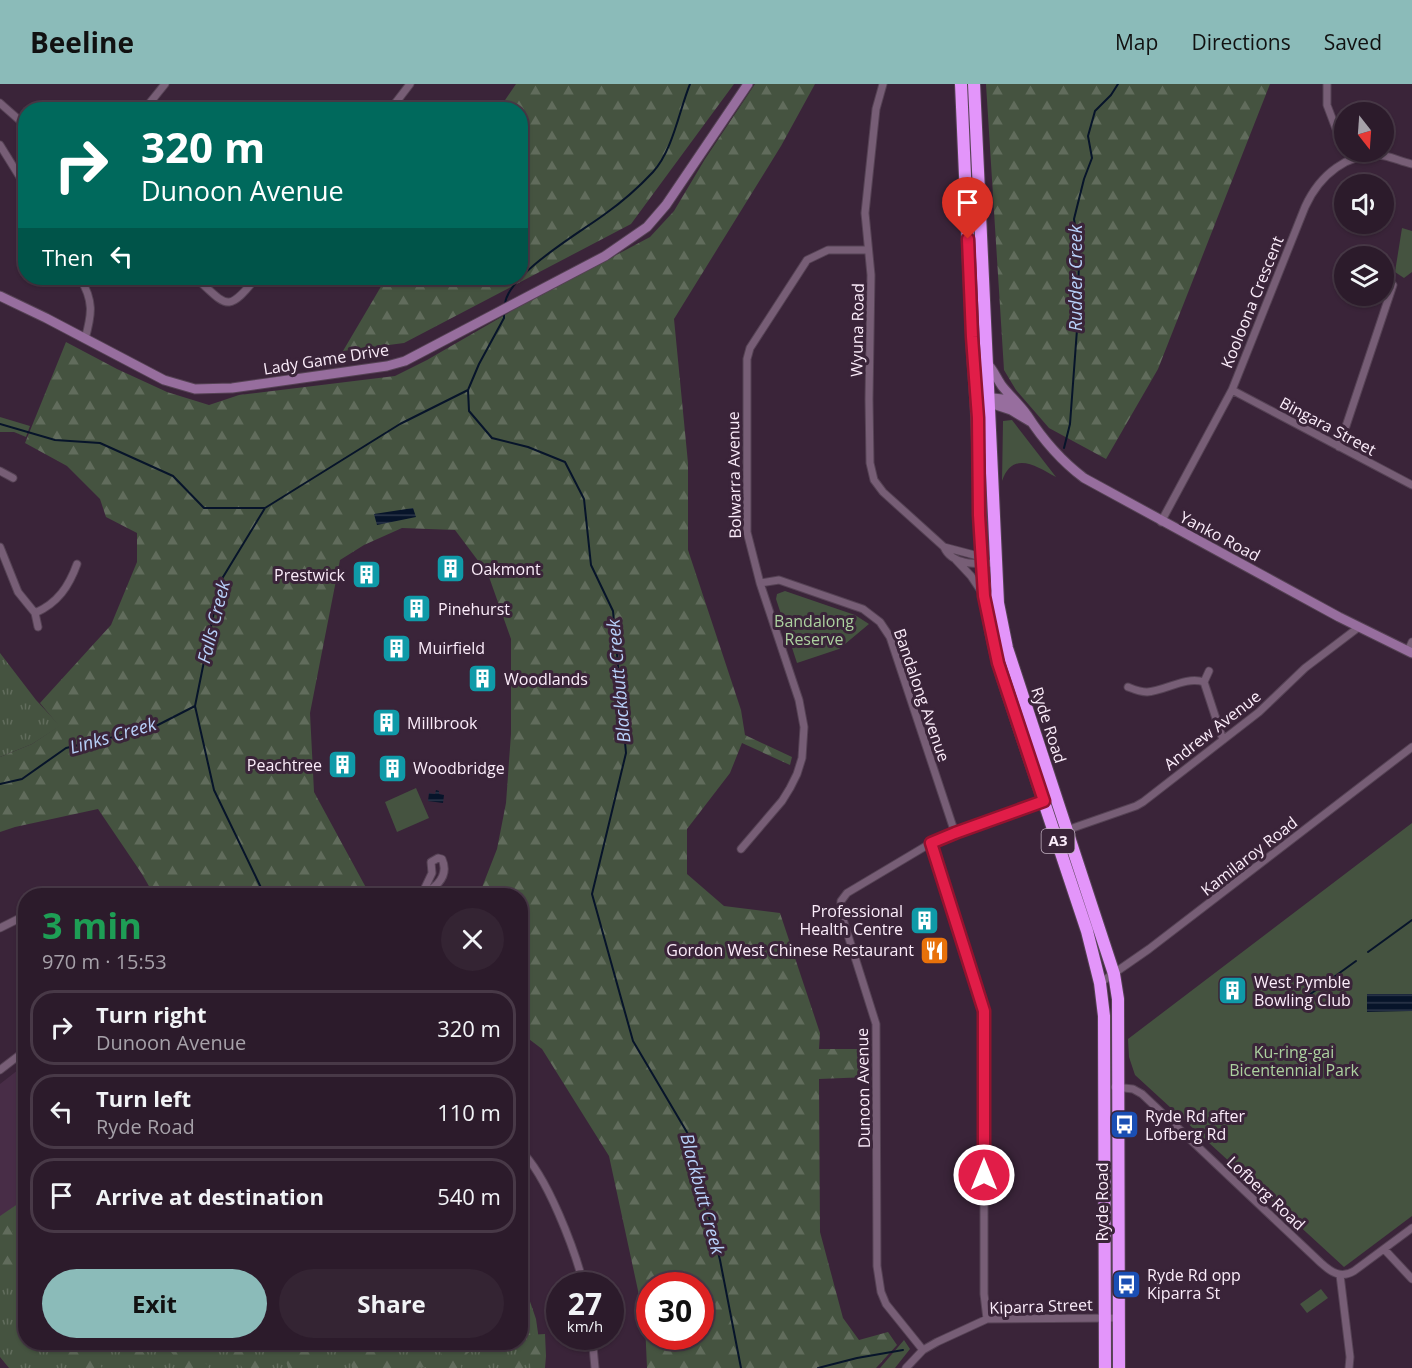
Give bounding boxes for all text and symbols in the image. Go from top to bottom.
text: Beeline [30,23,134,61]
text: Map [1115,28,1158,56]
text: Directions [1191,28,1291,56]
text: Saved [1324,28,1382,56]
north arrow [1334,102,1394,162]
map controls [1334,102,1394,306]
text: 320 m [141,118,265,175]
icon: right [42,126,120,204]
text: Dunoon Avenue [141,172,344,209]
button: sound [1334,174,1394,234]
pin [942,177,993,239]
icon: arrive [951,186,984,219]
water label: Rudder Creek [1063,223,1087,331]
street label: Kooloona Crescent [1215,232,1289,371]
icon: left [105,240,138,273]
text: Then [42,242,93,272]
button: layers [1334,246,1394,306]
street label: Wyuna Road [845,283,869,377]
street label: Lady Game Drive [262,338,390,380]
street label: Bingara Street [1276,391,1380,461]
street label: Bolwarra Avenue [722,411,746,539]
street label: Yanko Road [1176,506,1264,566]
building icon: Oakmont [434,553,466,585]
place label: Oakmont [471,558,541,580]
building icon: Prestwick [350,559,382,591]
place label: Prestwick [274,564,346,586]
water label: Falls Creek [191,577,235,666]
building icon: Pinehurst [401,593,433,625]
place label: Pinehurst [438,598,510,620]
park label: Bandalong Reserve [774,610,854,650]
water label: Blackbutt Creek [601,617,635,744]
street label: Bandalong Avenue [889,625,955,765]
building icon: Muirfield [381,632,413,664]
place label: Muirfield [418,637,485,659]
building icon: Woodlands [467,663,499,695]
place label: Woodlands [504,668,588,690]
street label: Ryde Road [1026,684,1072,766]
street label: Andrew Avenue [1159,685,1265,775]
building icon: Millbrook [370,707,402,739]
water label: Links Creek [67,711,160,759]
place label: Millbrook [407,712,478,734]
building icon: Peachtree [327,749,359,781]
building icon: Woodbridge [376,752,408,784]
place label: Peachtree [247,754,322,776]
place label: Woodbridge [413,757,505,779]
street label: Kamilaroy Road [1196,811,1302,901]
road number: A3 [1042,829,1074,853]
place label: Professional Health Centre [800,900,903,940]
text: 3 min [42,901,142,950]
building icon: Professional Health Centre [908,904,940,936]
button: close [441,908,504,971]
restaurant icon: Gordon West Chinese Restaurant [919,934,951,966]
place label: Gordon West Chinese Restaurant [666,939,914,961]
text: 970 m · 15:53 [42,948,167,975]
place label: West Pymble Bowling Club [1254,971,1351,1011]
building icon: West Pymble Bowling Club [1217,975,1249,1007]
text: Turn right [96,999,207,1029]
icon: right [45,1011,78,1044]
text: 320 m [437,1013,501,1043]
street label: Dunoon Avenue [851,1028,875,1148]
text: Dunoon Avenue [96,1029,246,1056]
park label: Ku-ring-gai Bicentennial Park [1229,1041,1359,1081]
text: Turn left [96,1083,191,1113]
icon: left [45,1095,78,1128]
text: 110 m [437,1097,501,1127]
place label: Ryde Rd after Lofberg Rd [1145,1105,1246,1145]
bus stop icon: Ryde Rd after Lofberg Rd [1108,1109,1140,1141]
text: Ryde Road [96,1113,195,1140]
water label: Blackbutt Creek [675,1131,731,1258]
position arrow [952,1143,1016,1207]
street label: Lofberg Road [1222,1151,1310,1235]
street label: Ryde Road [1091,1163,1113,1242]
icon: arrive [45,1179,78,1212]
text: Arrive at destination [96,1181,324,1211]
text: 540 m [437,1181,501,1211]
place label: Ryde Rd opp Kiparra St [1147,1264,1241,1304]
bus stop icon: Ryde Rd opp Kiparra St [1110,1268,1142,1300]
button: Exit [42,1269,267,1338]
button: Share [279,1269,504,1338]
speed limit sign: 30 [636,1272,714,1350]
text: 27 [568,1283,602,1324]
street label: Kiparra Street [989,1293,1093,1319]
text: km/h [567,1316,603,1336]

